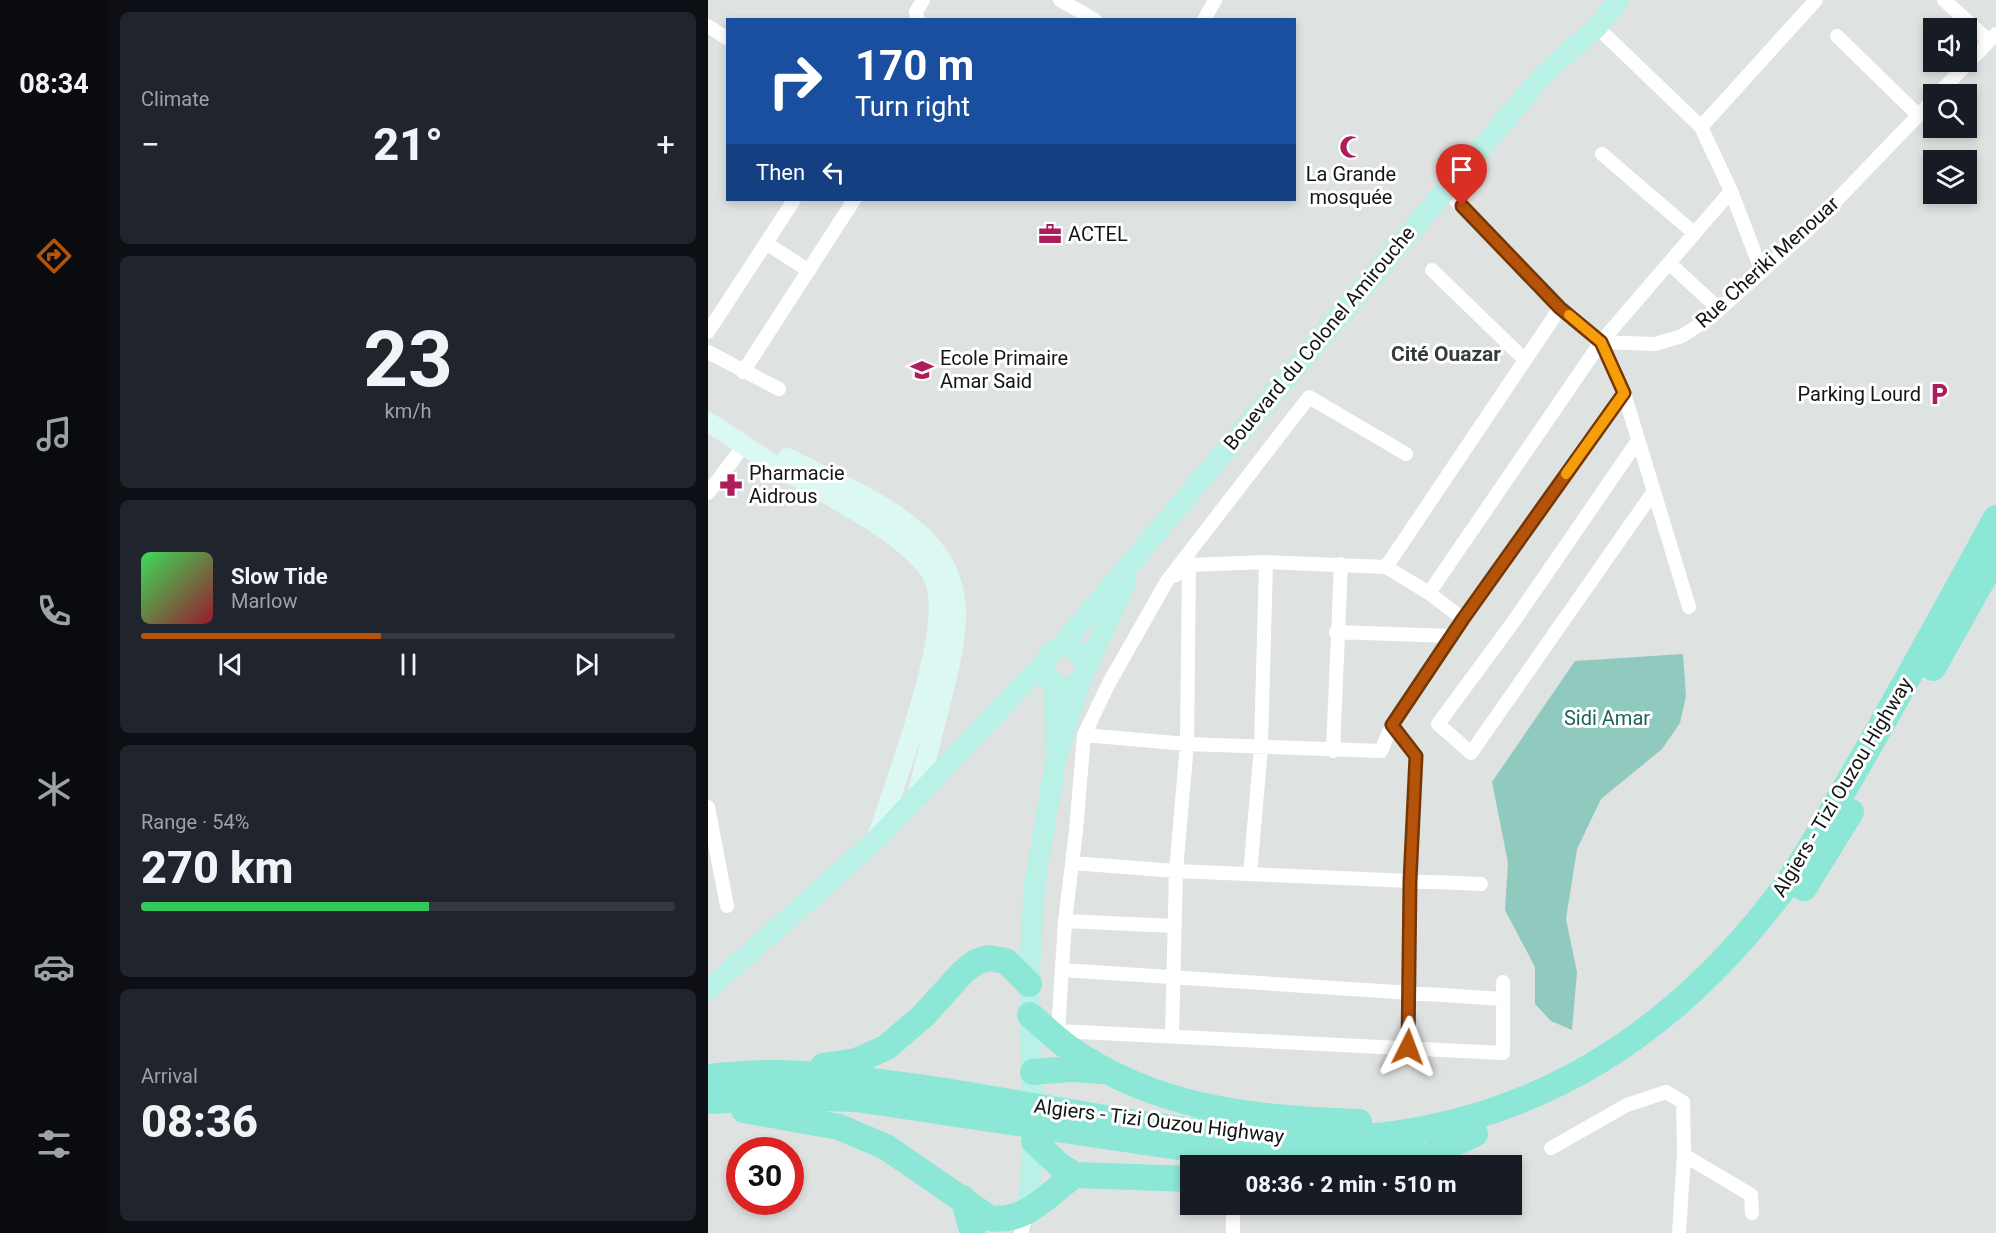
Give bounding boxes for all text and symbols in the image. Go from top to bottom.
map controls [1923,18,1977,204]
button: sound [1923,18,1977,72]
text: 170 m [855,41,974,90]
icon: right [756,42,834,120]
text: 08:34 [19,68,89,100]
button: search [1923,84,1977,138]
text: Climate [141,87,209,111]
text: Turn right [855,91,970,123]
text: 21° [373,118,443,171]
text: − [141,125,160,164]
text: + [656,125,675,164]
mosque icon: La Grande mosquée [1338,134,1364,160]
pin [1436,144,1487,206]
button: layers [1923,150,1977,204]
icon: arrive [1445,153,1478,186]
icon: left [817,156,850,189]
text: Then [756,160,805,185]
place label: La Grande mosquée [1306,162,1396,209]
street label: Rue Cheriki Menouar [1690,191,1844,333]
office icon: ACTEL [1037,221,1063,247]
street label: Bouevard du Colonel Amirouche [1218,221,1420,455]
place label: ACTEL [1068,222,1128,246]
icon: directions [33,235,75,277]
text: 23 [363,314,453,405]
district label: Cité Ouazar [1391,342,1501,366]
place label: Ecole Primaire Amar Said [940,346,1068,393]
school or university icon: Ecole Primaire Amar Said [909,357,935,383]
parking icon: Parking Lourd [1926,381,1952,407]
place label: Parking Lourd [1798,382,1921,406]
text: km/h [385,399,431,423]
icon: music [33,413,75,455]
place label: Pharmacie Aidrous [749,461,845,508]
pharmacy icon: Pharmacie Aidrous [718,472,744,498]
text: Slow Tide [231,564,328,589]
text: Marlow [231,589,297,613]
icon: phone [33,590,75,632]
icon: previous [214,648,247,681]
icon: pause [392,648,425,681]
icon: next [570,648,603,681]
street label: Algiers - Tizi Ouzou Highway [1767,672,1917,901]
park label: Sidi Amar [1564,706,1650,730]
icon: climate [33,768,75,810]
text: Range · 54% [141,810,249,834]
text: 270 km [141,841,293,894]
icon: car [33,946,75,988]
position arrow [1376,1015,1440,1079]
text: Arrival [141,1064,198,1088]
street label: Algiers - Tizi Ouzou Highway [1033,1094,1286,1148]
text: 08:36 [141,1095,258,1148]
icon: filters [33,1123,75,1165]
speed limit sign: 30 [726,1137,804,1215]
text: 08:36 · 2 min · 510 m [1246,1172,1456,1197]

